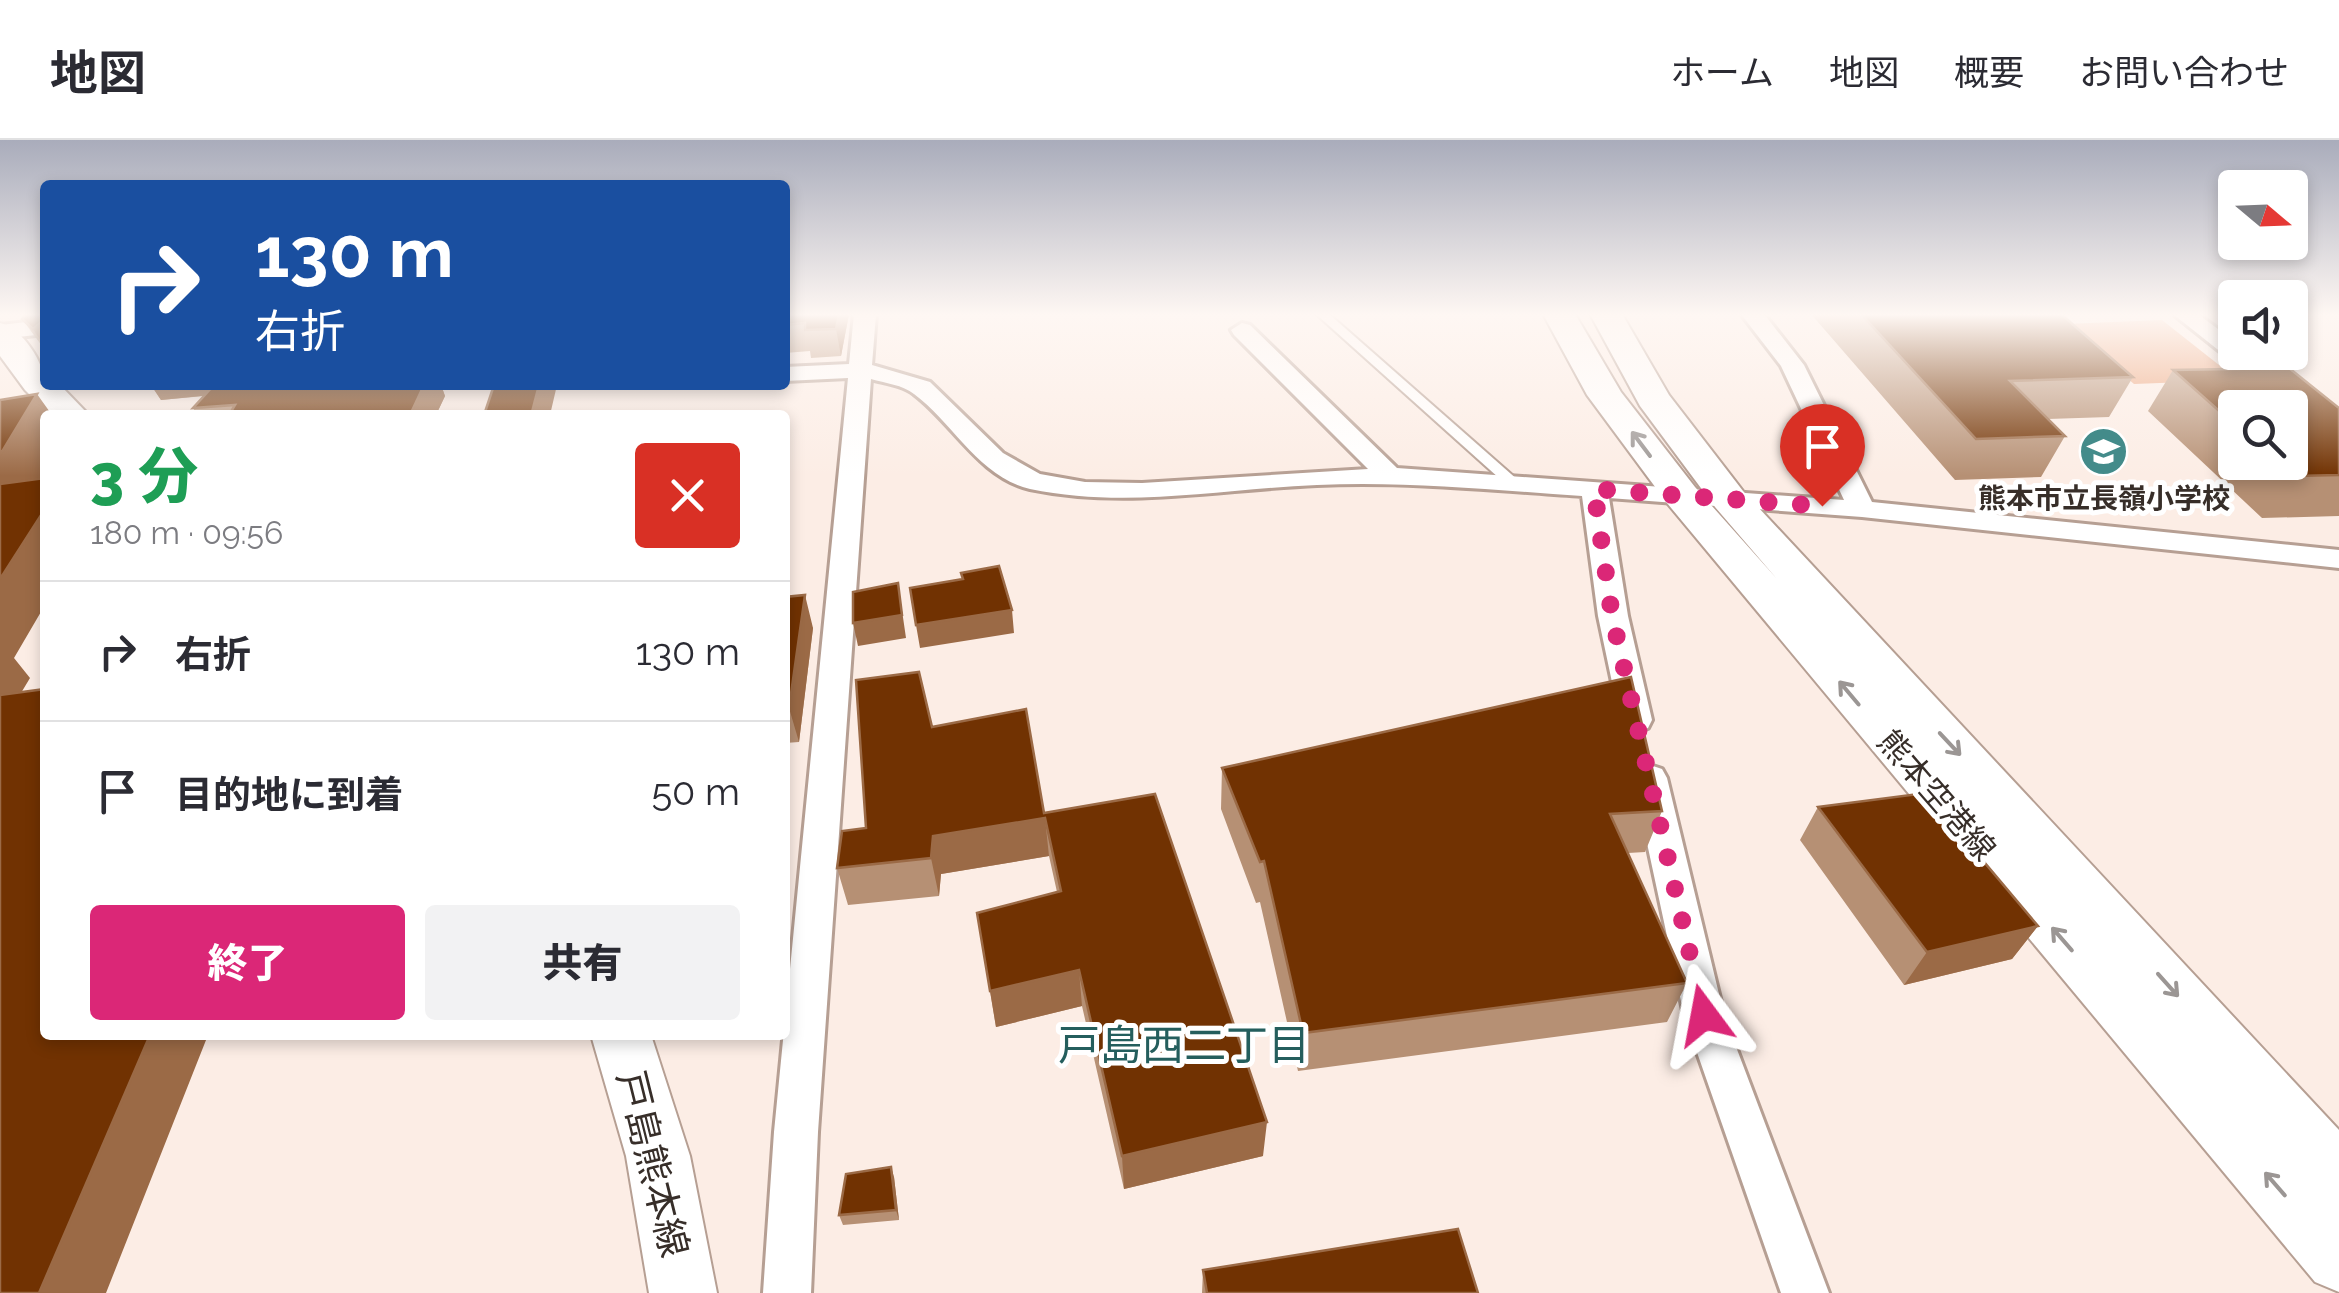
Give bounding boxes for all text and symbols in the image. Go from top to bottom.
text: 地図 [50,45,146,101]
text: ホーム [1670,52,1774,93]
text: 地図 [1829,52,1899,93]
text: 概要 [1954,52,2024,93]
text: お問い合わせ [2079,52,2289,93]
north arrow [2218,170,2308,260]
map controls [2218,170,2308,480]
text: 130 m [255,211,454,293]
icon: right [90,220,220,350]
button: sound [2218,280,2308,370]
text: 右折 [255,305,345,358]
button: search [2218,390,2308,480]
pin [1780,404,1865,507]
icon: arrive [1795,419,1850,474]
school or university icon: 熊本市立長嶺小学校 [2078,425,2130,477]
one-way arrow [1630,430,1651,458]
text: 3 分 [90,441,198,511]
button: close [635,443,740,548]
place label: 熊本市立長嶺小学校 [1978,482,2230,515]
text: 180 m · 09:56 [90,514,283,551]
icon: right [90,624,145,679]
text: 130 m [636,629,740,674]
text: 右折 [175,632,251,677]
one-way arrow [1838,681,1861,706]
street label: 熊本空港線 [1871,722,2003,868]
one-way arrow [1938,731,1961,756]
icon: arrive [90,764,145,819]
text: 50 m [651,769,740,814]
text: 目的地に到着 [175,772,403,817]
button: 終了 [90,905,405,1020]
button: 共有 [425,905,740,1020]
one-way arrow [2050,927,2073,952]
position arrow [1652,963,1756,1067]
one-way arrow [2156,972,2179,997]
district label: 戸島西二丁目 [1058,1021,1310,1070]
street label: 戸島熊本線 [608,1066,698,1262]
one-way arrow [2264,1172,2287,1197]

